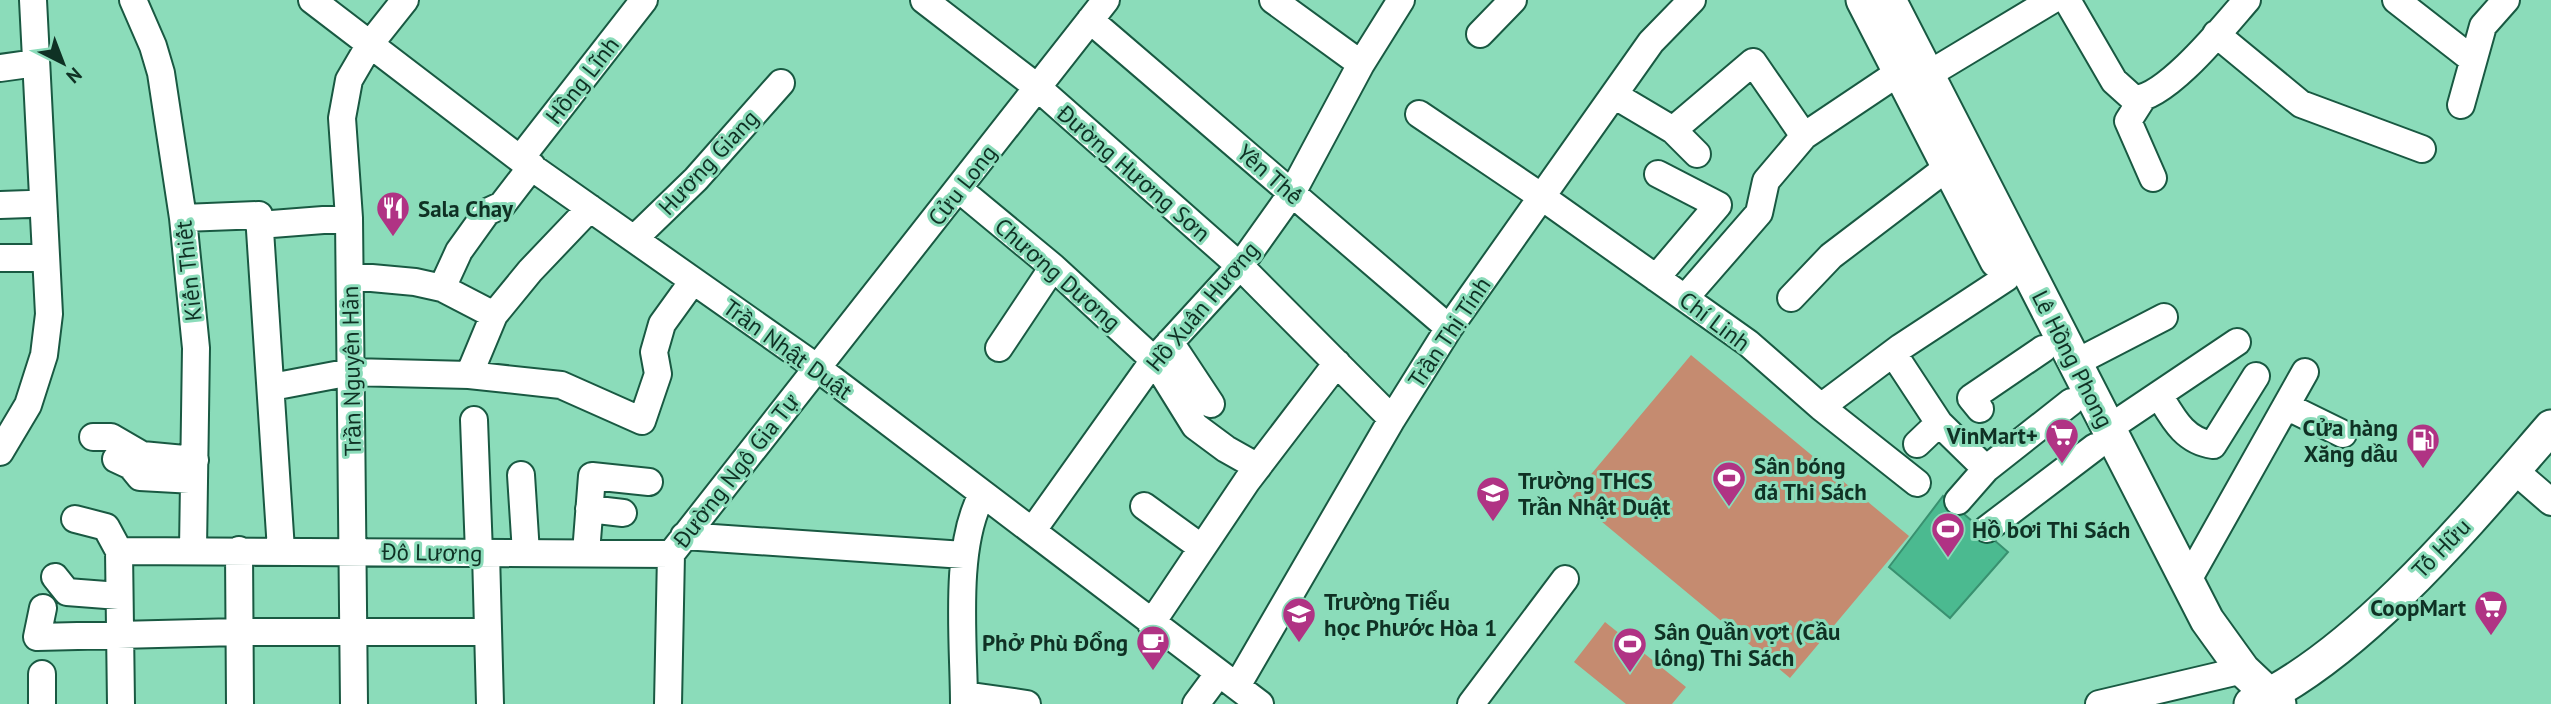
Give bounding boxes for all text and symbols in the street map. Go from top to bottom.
north arrow [28,28,98,98]
street label: Hồng Lĩnh [539,31,625,129]
text: N [62,63,87,89]
street label: Đường Hương Sơn [1051,98,1217,247]
street label: Hương Giang [652,103,764,221]
street label: Yên Thế [1231,138,1309,210]
street label: Cửu Long [921,139,1003,231]
restaurant icon: Sala Chay [374,189,412,238]
place label: Sala Chay [418,194,514,223]
street label: Chương Dương [989,211,1127,337]
street label: Kiến Thiết [168,219,208,323]
street label: Hồ Xuân Hương [1139,235,1265,377]
street label: Trần Thị Tính [1401,271,1497,393]
street label: Chí Linh [1674,285,1756,357]
street label: Lê Hồng Phong [2026,285,2120,433]
street label: Trần Nguyên Hãn [335,286,367,456]
street label: Trần Nhật Duật [718,292,858,406]
street label: Đường Ngô Gia Tự [666,387,805,554]
place label: Cửa hàng Xăng dầu [2302,413,2398,468]
supermarket icon: VinMart+ [2043,416,2081,465]
place label: VinMart+ [1946,421,2038,450]
fuel station icon: Cửa hàng Xăng dầu [2404,421,2442,470]
place label: Sân bóng đá Thi Sách [1754,451,1867,506]
sports icon: Sân bóng đá Thi Sách [1710,459,1748,508]
place label: Trường THCS Trần Nhật Duật [1518,466,1670,521]
school or university icon: Trường THCS Trần Nhật Duật [1474,474,1512,523]
sports icon: Hồ bơi Thi Sách [1929,510,1967,559]
street label: Tố Hữu [2406,512,2476,584]
place label: Hồ bơi Thi Sách [1972,515,2130,544]
street label: Đô Lương [380,537,483,567]
place label: Trường Tiểu học Phước Hòa 1 [1324,587,1497,642]
supermarket icon: CoopMart [2472,588,2510,637]
place label: CoopMart [2370,593,2466,622]
school or university icon: Trường Tiểu học Phước Hòa 1 [1280,595,1318,644]
place label: Sân Quần vợt (Cầu lông) Thi Sách [1654,617,1840,672]
cafe icon: Phở Phù Đổng [1134,623,1172,672]
sports icon: Sân Quần vợt (Cầu lông) Thi Sách [1611,625,1649,674]
place label: Phở Phù Đổng [982,628,1128,657]

